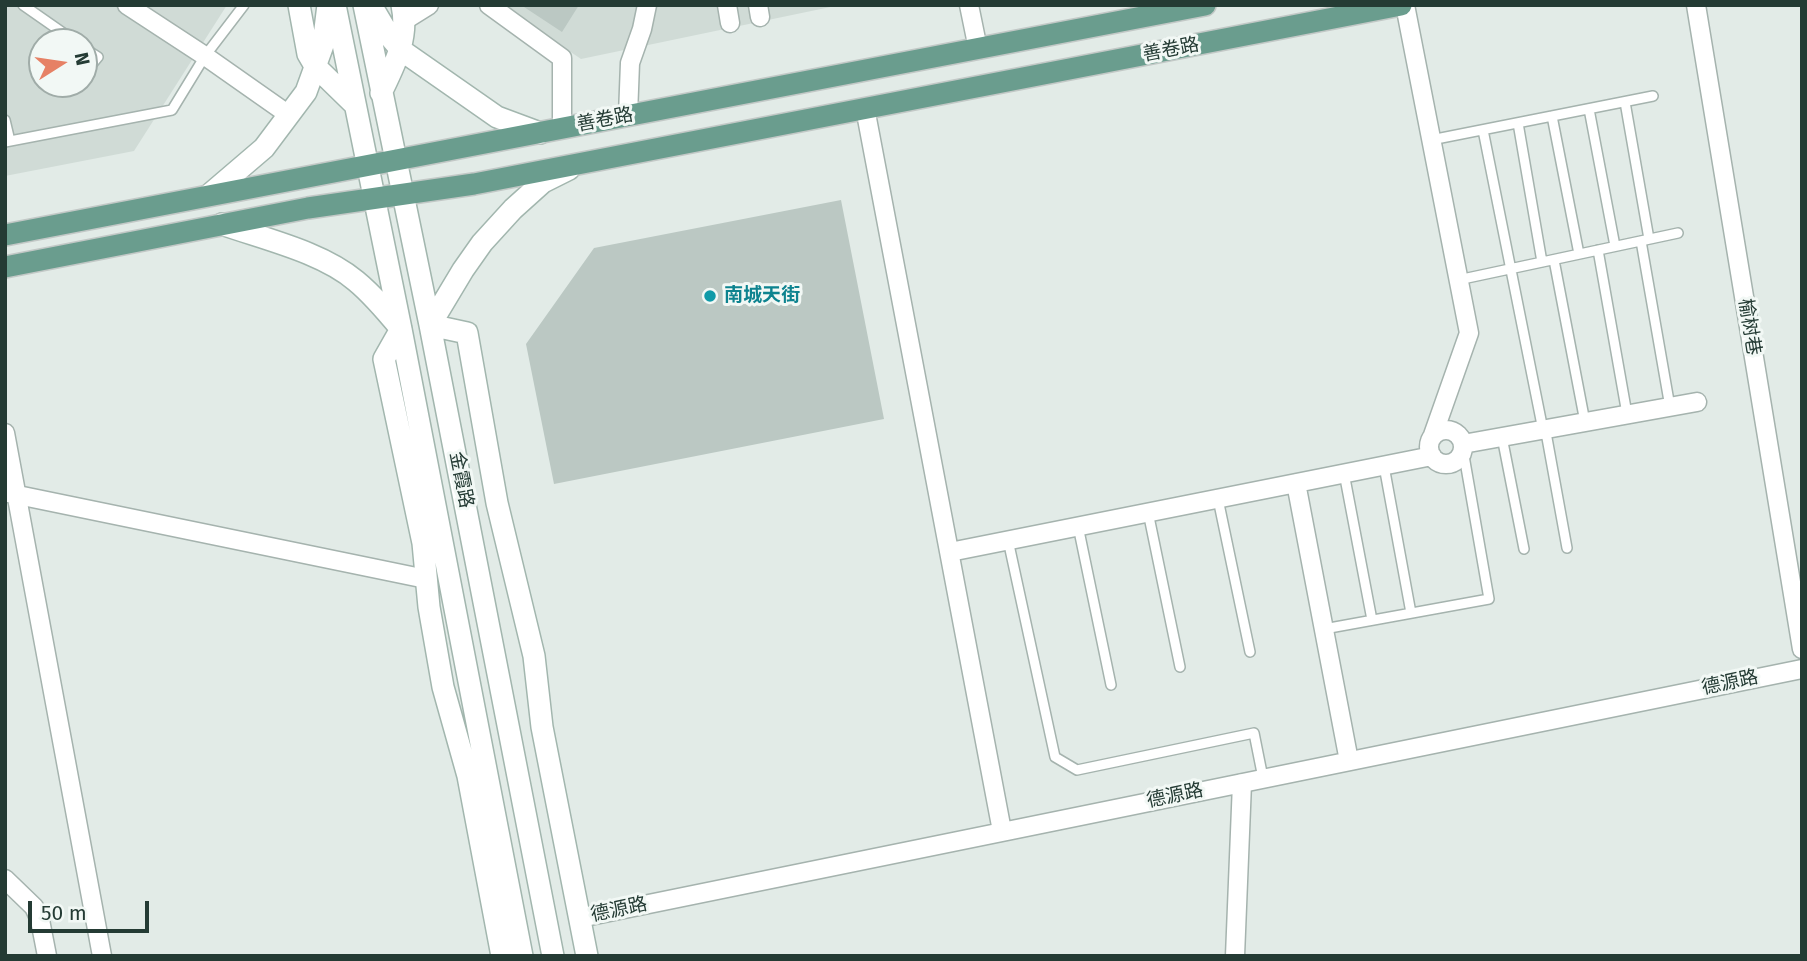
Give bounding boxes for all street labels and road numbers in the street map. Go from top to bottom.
street label: 善卷路 [1141,33,1201,67]
street label: 善卷路 [575,103,635,137]
street label: 榆树巷 [1733,297,1765,357]
street label: 金霞路 [444,450,478,510]
street label: 德源路 [1700,666,1760,700]
street label: 德源路 [1145,779,1205,813]
street label: 德源路 [589,893,649,927]

